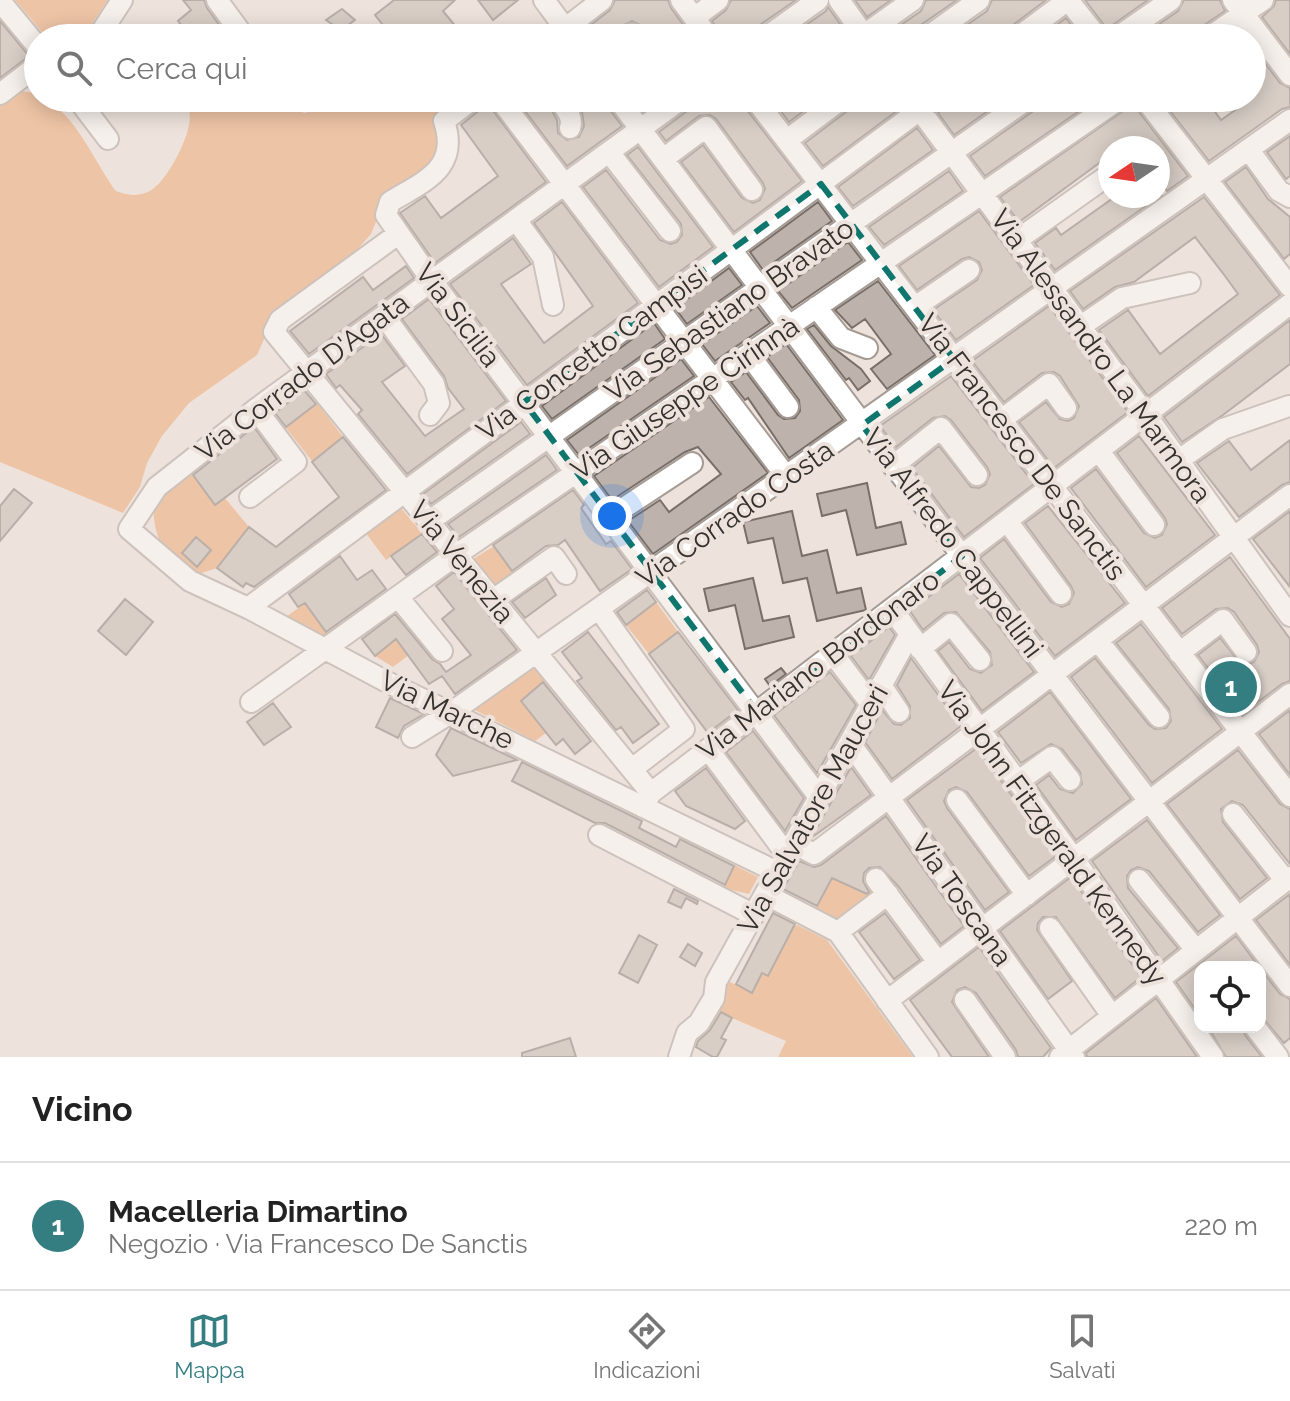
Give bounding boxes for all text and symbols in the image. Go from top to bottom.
search box [24,24,1266,112]
icon: search [52,46,96,90]
text: Cerca qui [116,51,248,86]
north arrow [1098,136,1170,208]
street label: Via Alessandro La Marmora [983,203,1219,509]
street label: Via Sebastiano Bravato [598,211,860,409]
street label: Via Sicilia [408,257,508,373]
street label: Via Concetto Campisi [470,258,714,448]
street label: Via Corrado D'Agata [189,286,415,468]
street label: Via Francesco De Sanctis [911,307,1133,587]
street label: Via Giuseppe Cirinnà [565,310,805,486]
street label: Via Alfredo Cappellini [856,422,1050,664]
street label: Via Corrado Costa [630,434,840,594]
street label: Via Venezia [403,494,521,630]
your location [592,496,632,536]
street label: Via Mariano Bordonaro [690,563,946,767]
pin: 1 [1205,657,1257,717]
street label: Via Marche [375,663,519,757]
street label: Via John Fitzgerald Kennedy [930,674,1174,992]
street label: Via Salvatore Mauceri [731,679,895,939]
street label: Via Toscana [905,828,1019,972]
map controls [1194,961,1266,1033]
button: locate [1194,961,1266,1033]
text: Vicino [32,1089,133,1129]
text: Macelleria Dimartino [108,1194,408,1229]
text: 1 [52,1211,64,1241]
text: 220 m [1184,1211,1258,1241]
text: Negozio · Via Francesco De Sanctis [108,1229,527,1259]
tab: Mappa [174,1309,245,1383]
tab: Indicazioni [593,1309,700,1383]
tab: Salvati [1049,1309,1116,1383]

